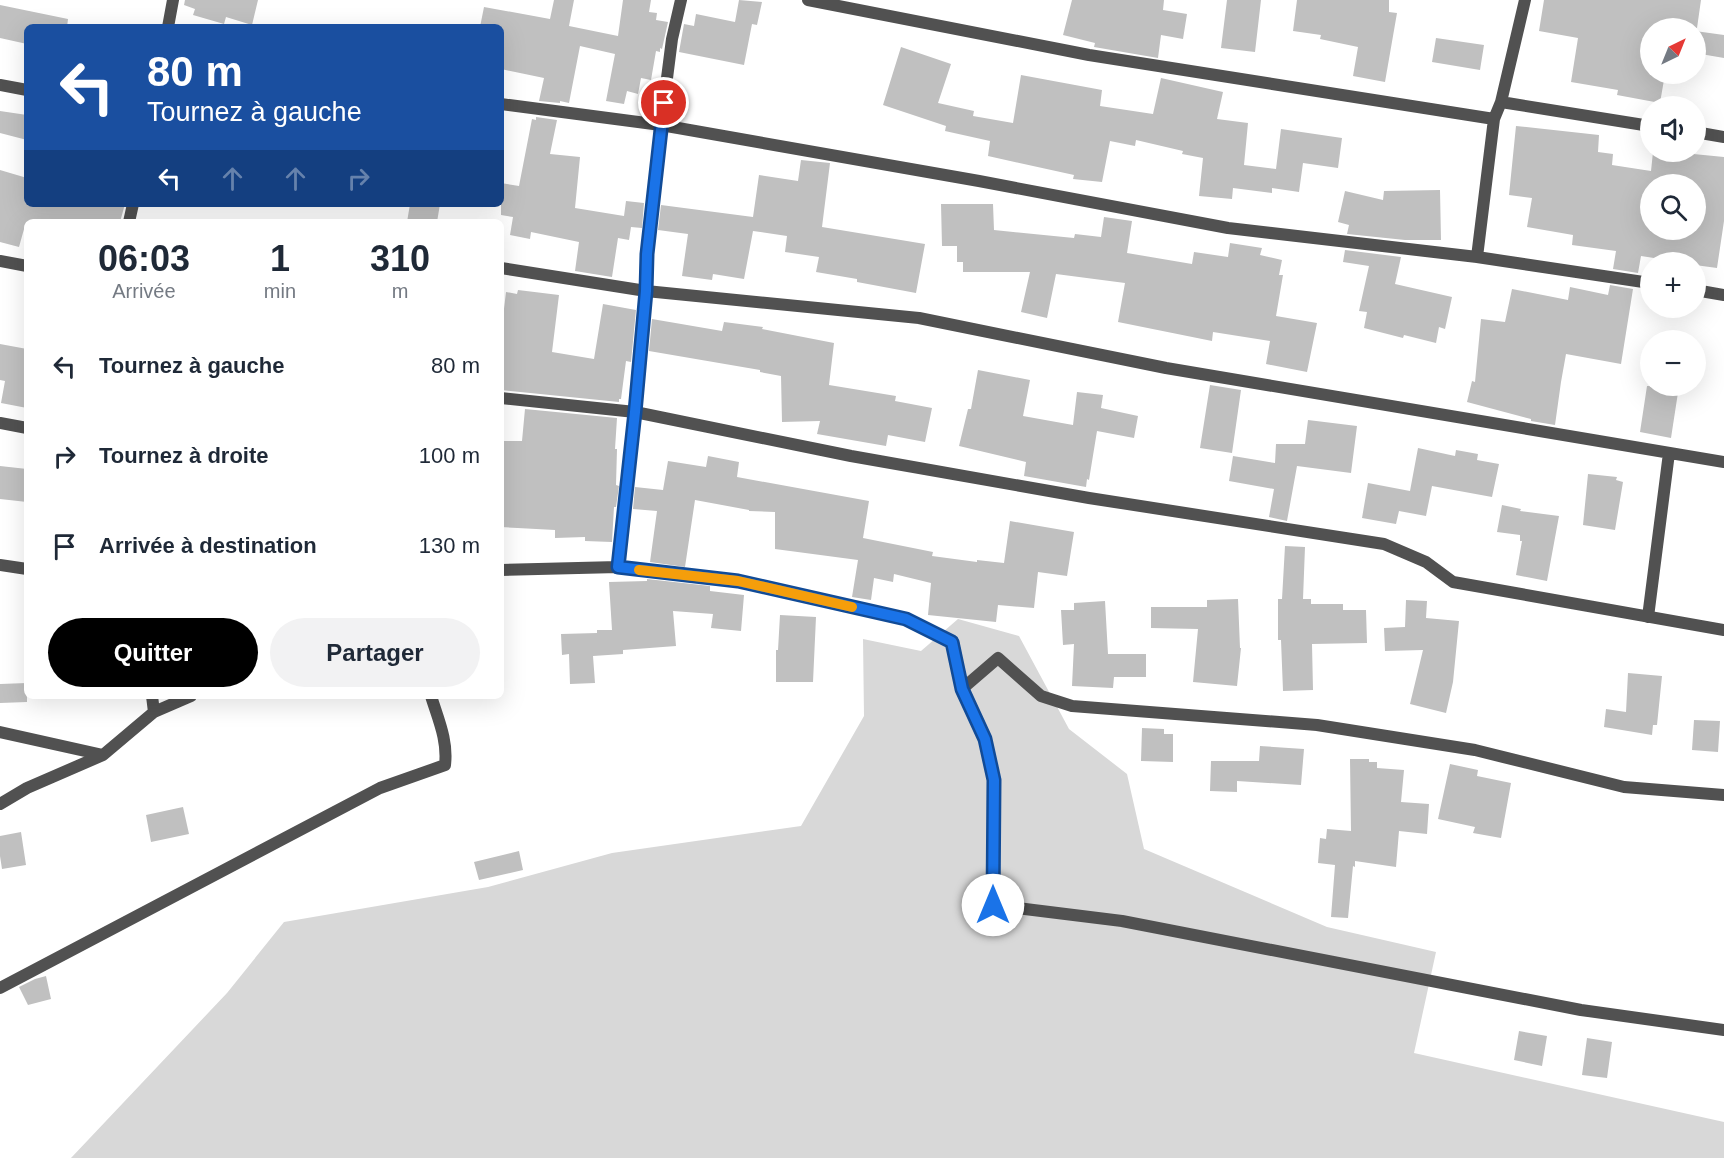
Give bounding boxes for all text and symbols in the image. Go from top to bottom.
north arrow [1640,18,1706,84]
map controls [1640,18,1706,396]
icon: left [48,48,126,126]
text: 80 m [147,48,243,95]
pin [638,77,689,128]
icon: arrive [647,86,680,119]
button: sound [1640,96,1706,162]
text: Tournez à gauche [147,97,362,127]
icon: left [153,162,186,195]
icon: ahead [216,162,249,195]
icon: ahead [279,162,312,195]
icon: right [342,162,375,195]
button: search [1640,174,1706,240]
text: 06:03 [98,238,190,279]
text: 1 [270,238,290,279]
text: 310 [370,238,430,279]
button: + [1640,252,1706,318]
text: Arrivée [112,280,176,302]
text: min [264,280,296,302]
text: m [392,280,408,302]
button: − [1640,330,1706,396]
icon: left [48,350,81,383]
text: Tournez à gauche [99,353,284,378]
text: 80 m [431,353,480,378]
icon: right [48,440,81,473]
text: Tournez à droite [99,443,269,468]
text: 100 m [419,443,480,468]
icon: arrive [48,530,81,563]
text: Arrivée à destination [99,533,317,558]
text: 130 m [419,533,480,558]
button: Quitter [48,618,258,687]
button: Partager [270,618,480,687]
position arrow [961,873,1025,937]

